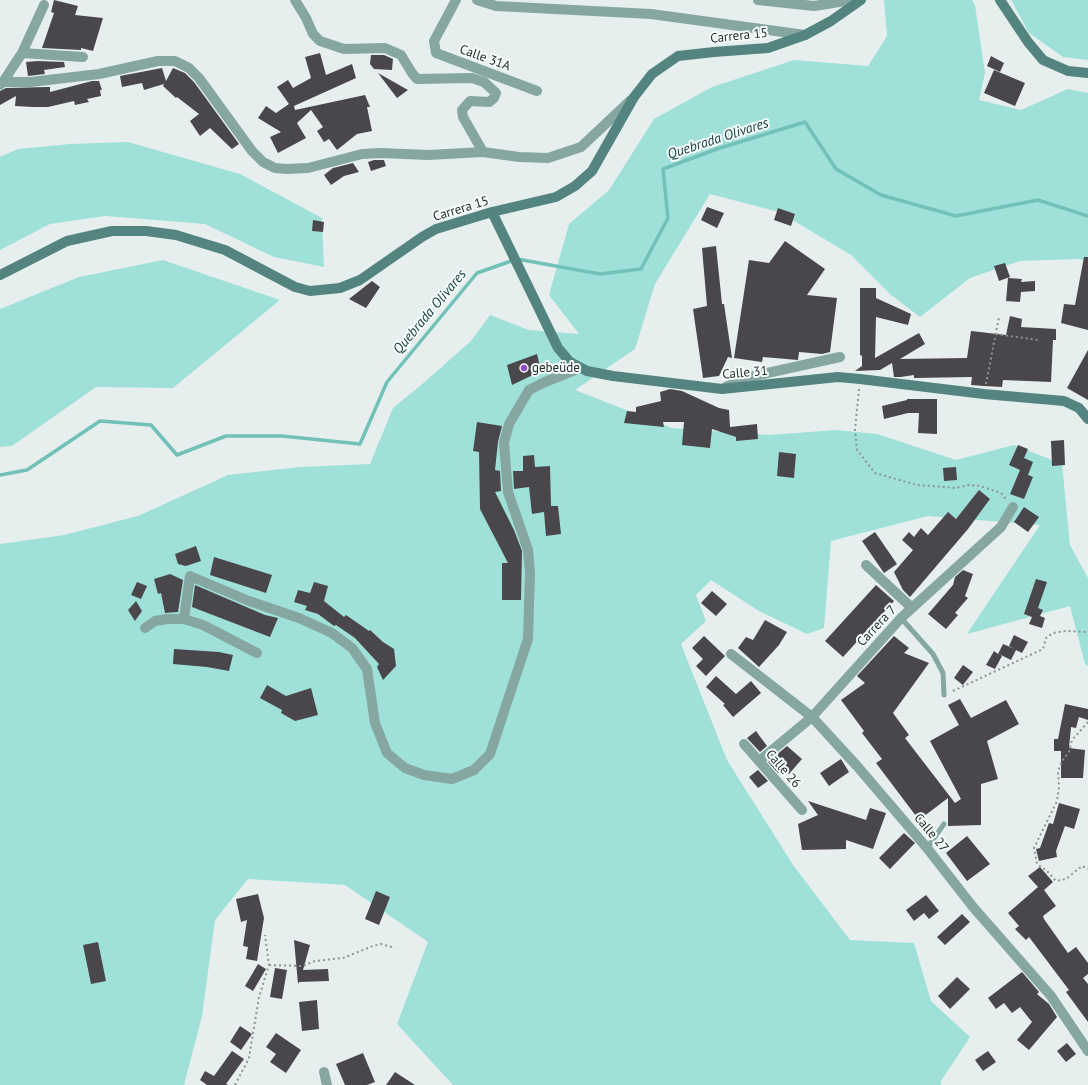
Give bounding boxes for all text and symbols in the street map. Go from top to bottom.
street label: Carrera 15 [710,25,768,47]
street label: Calle 31A [457,42,513,74]
water label: Quebrada Olivares [665,115,771,163]
street label: Carrera 15 [431,193,491,225]
water label: Quebrada Olivares [390,266,470,358]
place label: gebeüde [532,360,580,376]
marker: gebeüde [519,363,529,373]
street label: Calle 31 [722,363,768,383]
street label: Carrera 7 [854,602,900,650]
street label: Calle 26 [762,747,804,791]
street label: Calle 27 [910,811,952,855]

